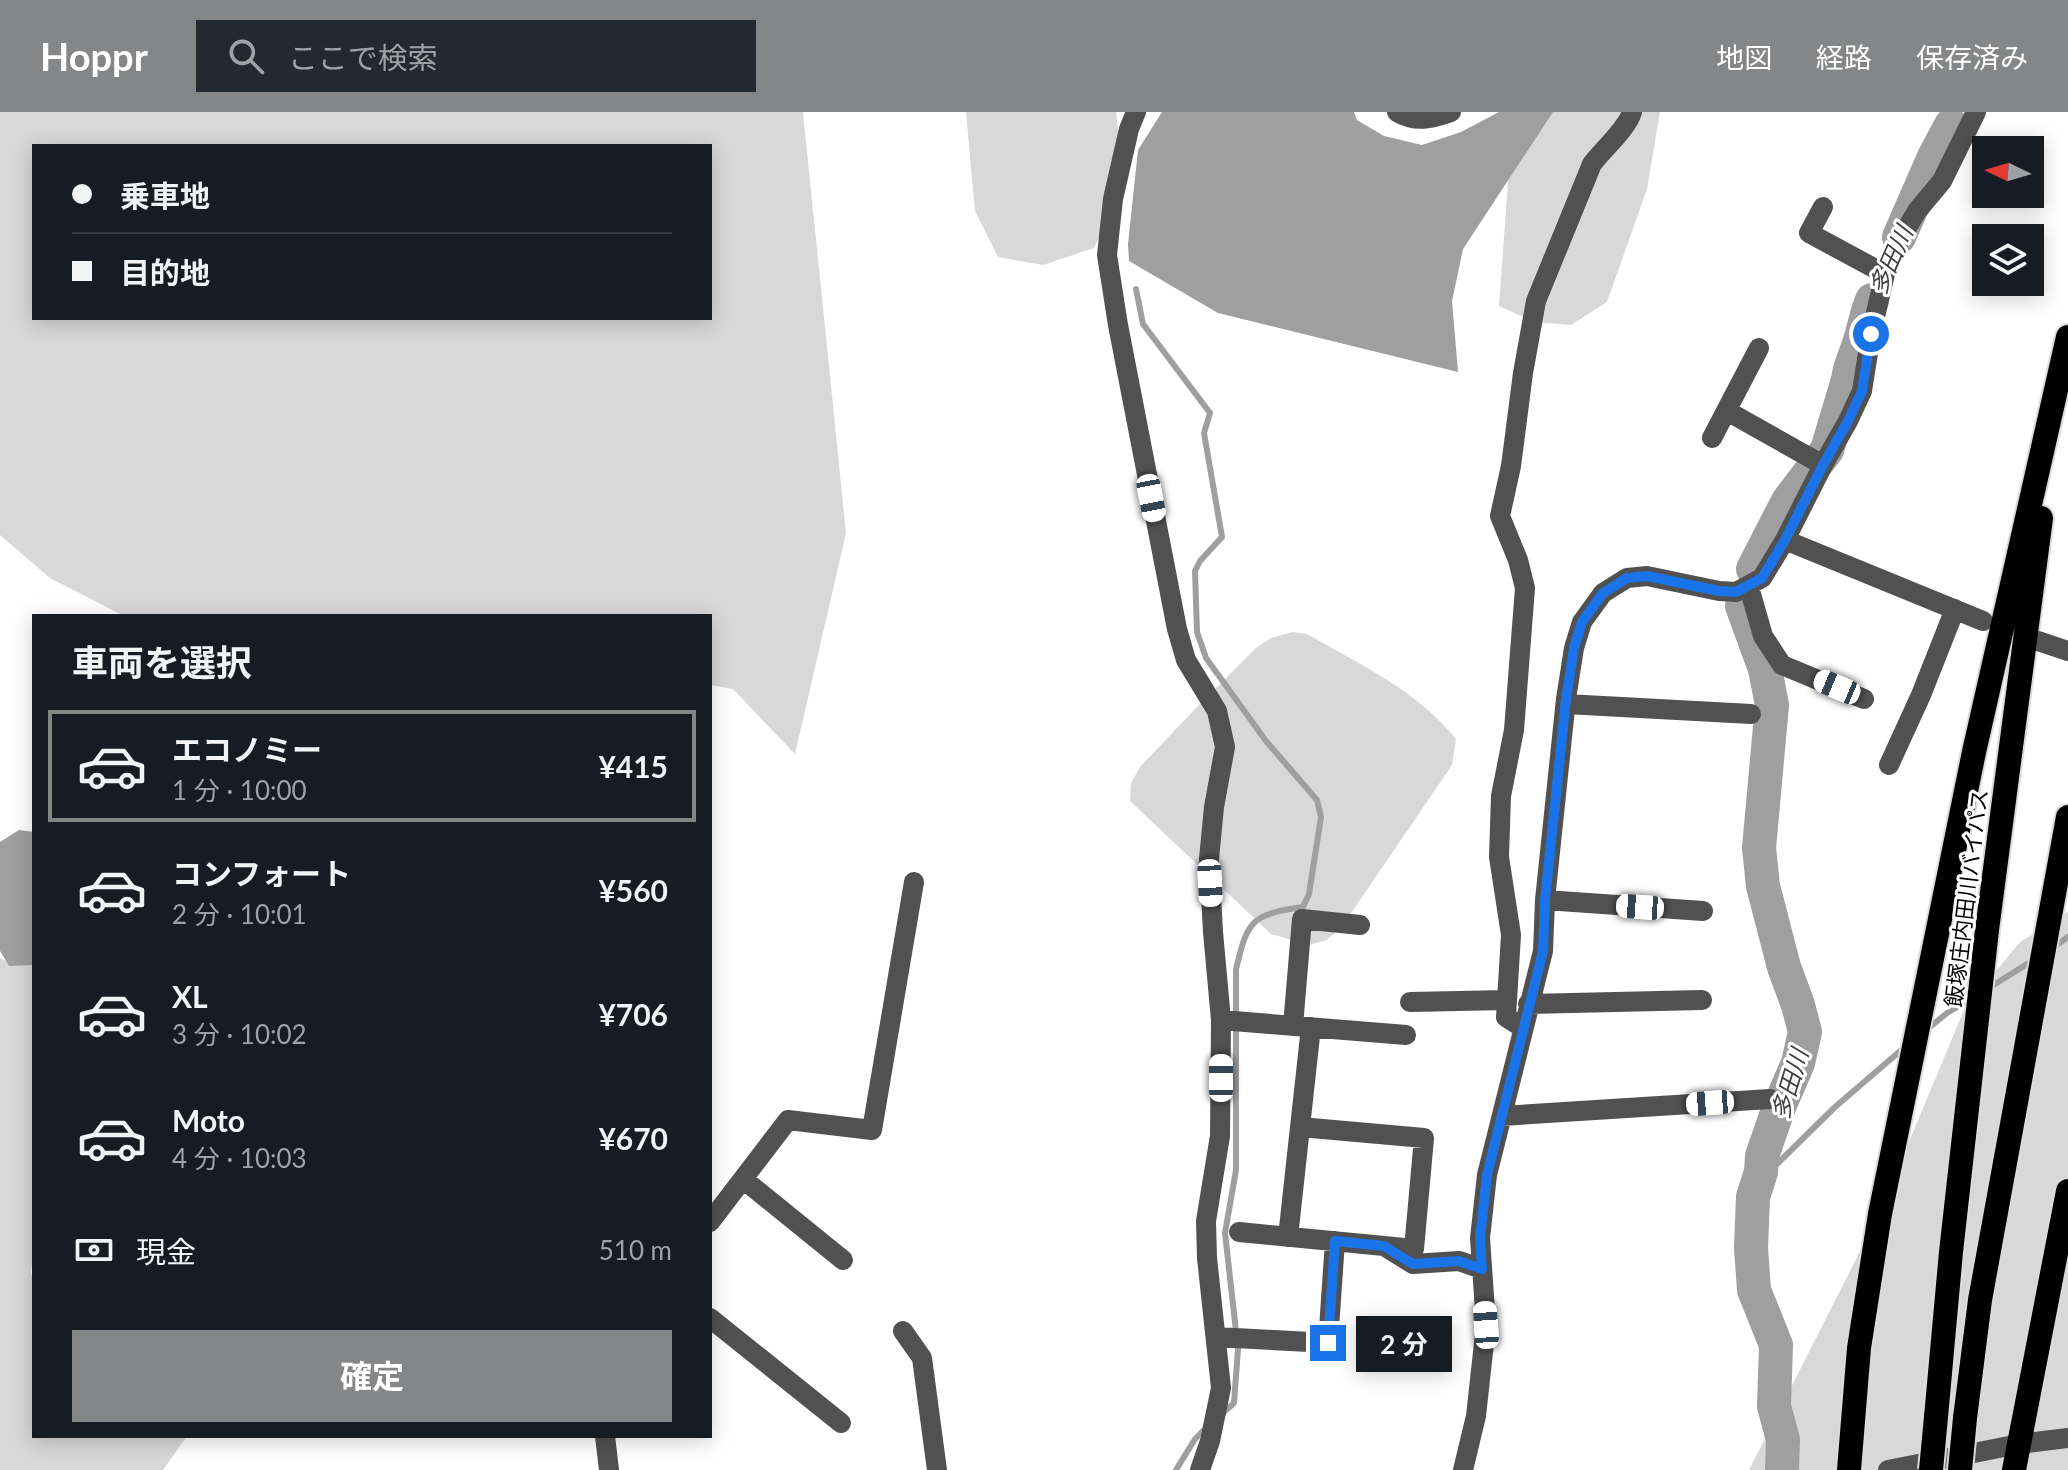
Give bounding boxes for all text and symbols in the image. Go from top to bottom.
search box [196,20,756,92]
text: Hoppr [40,33,148,79]
icon: search [224,34,268,78]
text: ここで検索 [288,39,438,75]
text: 地図 [1716,40,1772,74]
text: 経路 [1816,40,1872,74]
text: 保存済み [1916,40,2028,74]
north arrow [1972,136,2044,208]
map controls [1972,136,2044,296]
text: 乗車地 [120,177,210,213]
water label: 多田川 [1862,218,1919,299]
button: layers [1972,224,2044,296]
text: 目的地 [120,254,210,290]
route start [1853,316,1889,352]
car [1135,472,1167,524]
text: 車両を選択 [72,640,252,684]
car [1810,667,1864,707]
icon: car [76,730,148,802]
text: エコノミー [172,731,322,767]
text: ¥415 [598,748,668,784]
text: 1 分 · 10:00 [172,774,307,806]
street label: 飯塚庄内田川バイパス [1939,787,1993,1009]
icon: car [76,854,148,926]
text: コンフォート [172,855,351,891]
car [1197,858,1223,908]
text: ¥560 [598,872,668,908]
car [1615,893,1665,921]
text: 2 分 · 10:01 [172,898,307,930]
icon: car [76,978,148,1050]
text: XL [172,978,208,1014]
text: ¥706 [598,996,668,1032]
text: 3 分 · 10:02 [172,1018,307,1050]
water label: 多田川 [1765,1042,1814,1123]
car [1209,1054,1233,1102]
car [1685,1089,1735,1117]
icon: car [76,1102,148,1174]
text: Moto [172,1102,245,1138]
text: ¥670 [598,1120,668,1156]
text: 4 分 · 10:03 [172,1142,307,1174]
icon: cash [72,1228,116,1272]
text: 現金 [136,1233,196,1269]
text: 510 m [599,1234,672,1266]
car [1472,1300,1500,1350]
callout: 2 分 [1356,1315,1452,1371]
route end [1310,1325,1346,1361]
text: 2 分 [1380,1328,1428,1360]
button: 確定 [72,1330,672,1422]

